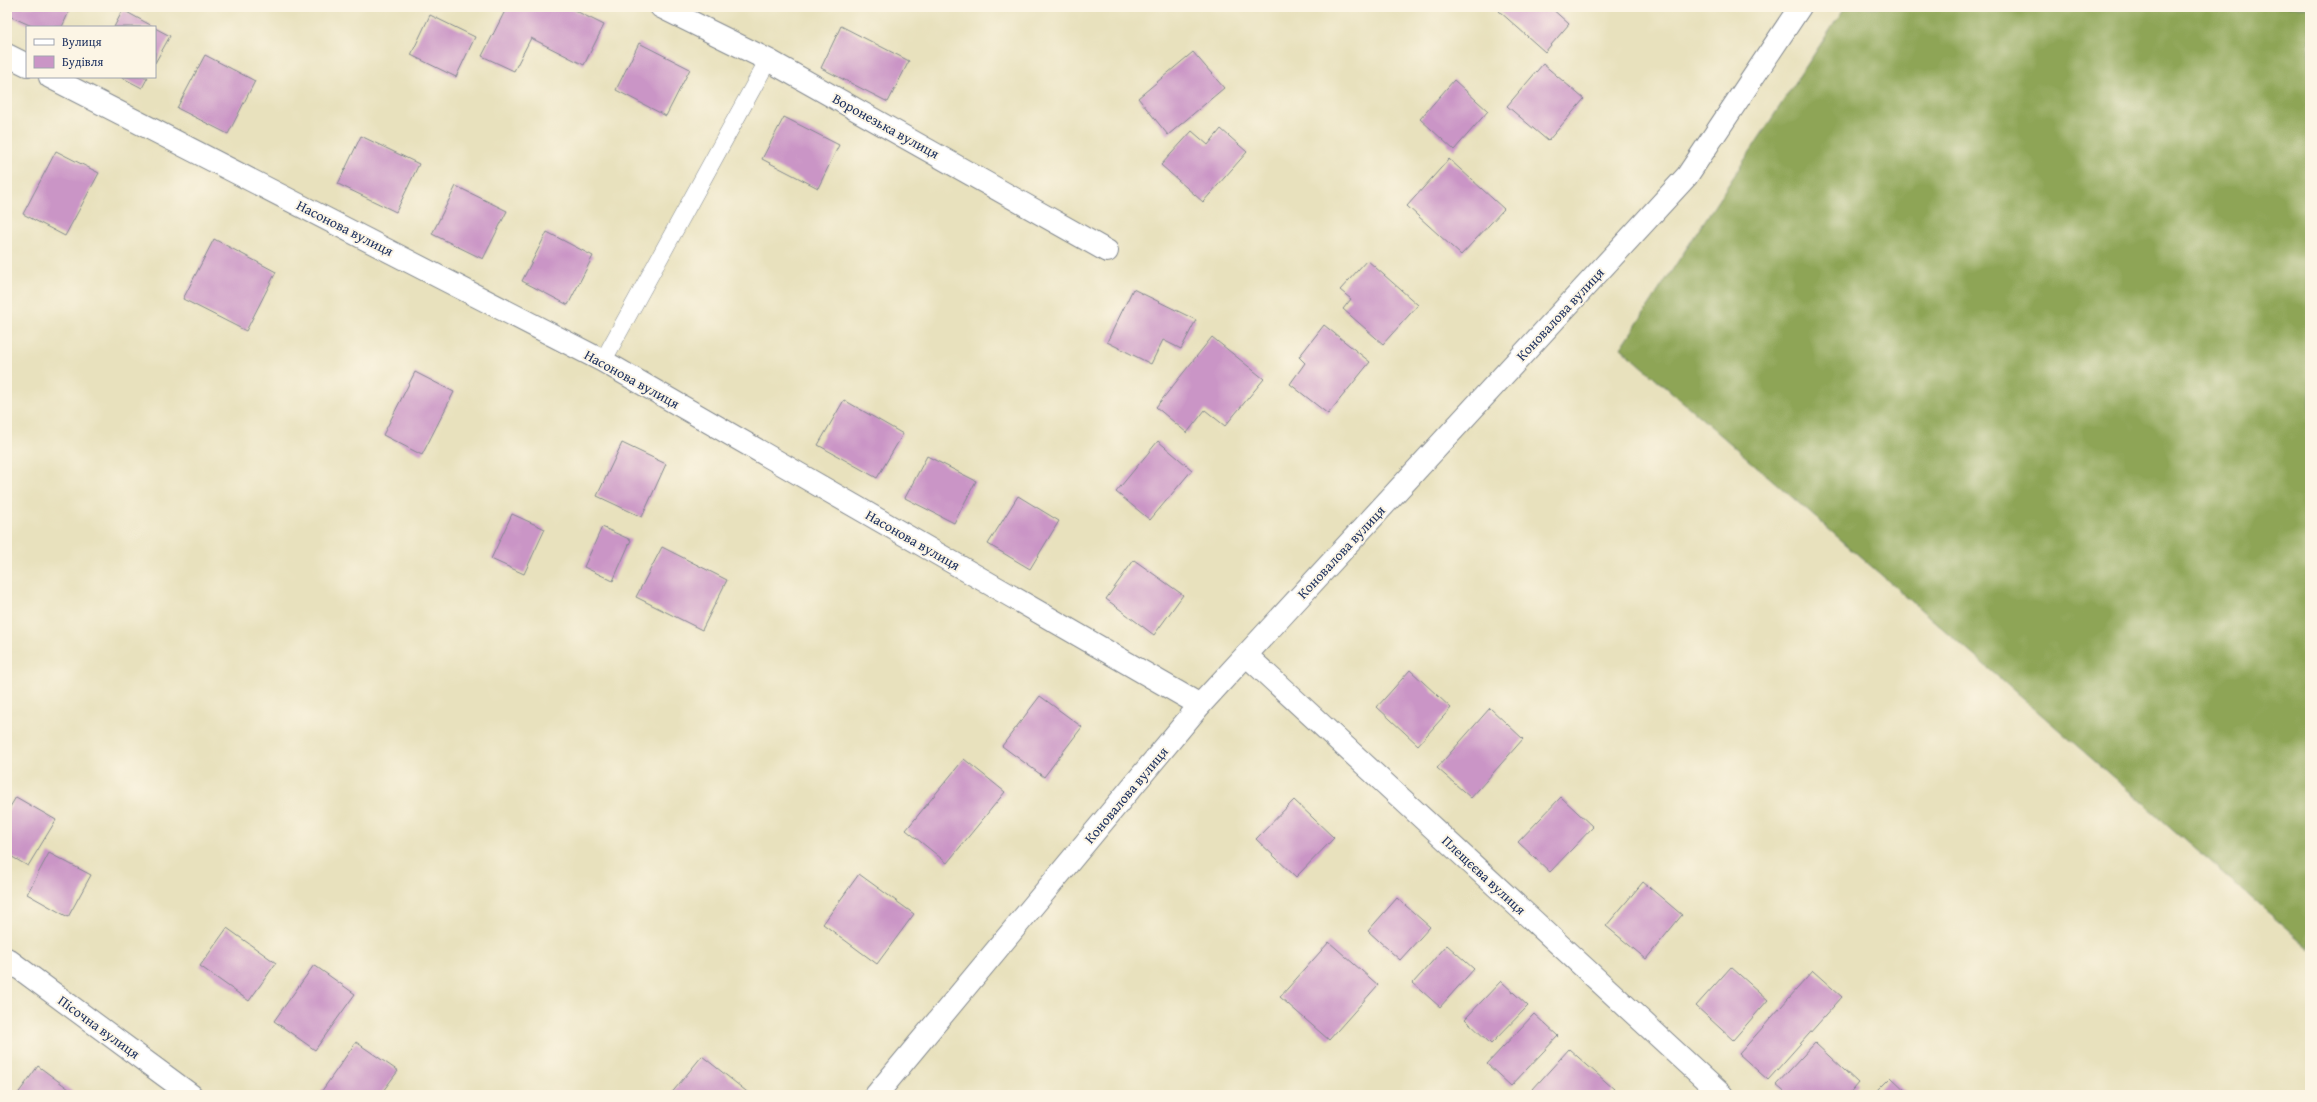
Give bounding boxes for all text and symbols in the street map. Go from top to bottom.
legend [26,26,156,78]
text: Вулиця [62,33,102,50]
text: Будівля [62,53,103,70]
street label: Воронезька вулиця [829,88,943,164]
street label: Насонова вулиця [293,195,397,261]
street label: Коновалова вулиця [1511,263,1609,365]
street label: Насонова вулиця [581,345,683,413]
street label: Коновалова вулиця [1292,501,1390,603]
street label: Насонова вулиця [862,505,964,575]
street label: Коновалова вулиця [1079,742,1173,848]
street label: Плещєєва вулиця [1438,831,1530,919]
street label: Пісочна вулиця [54,990,144,1064]

